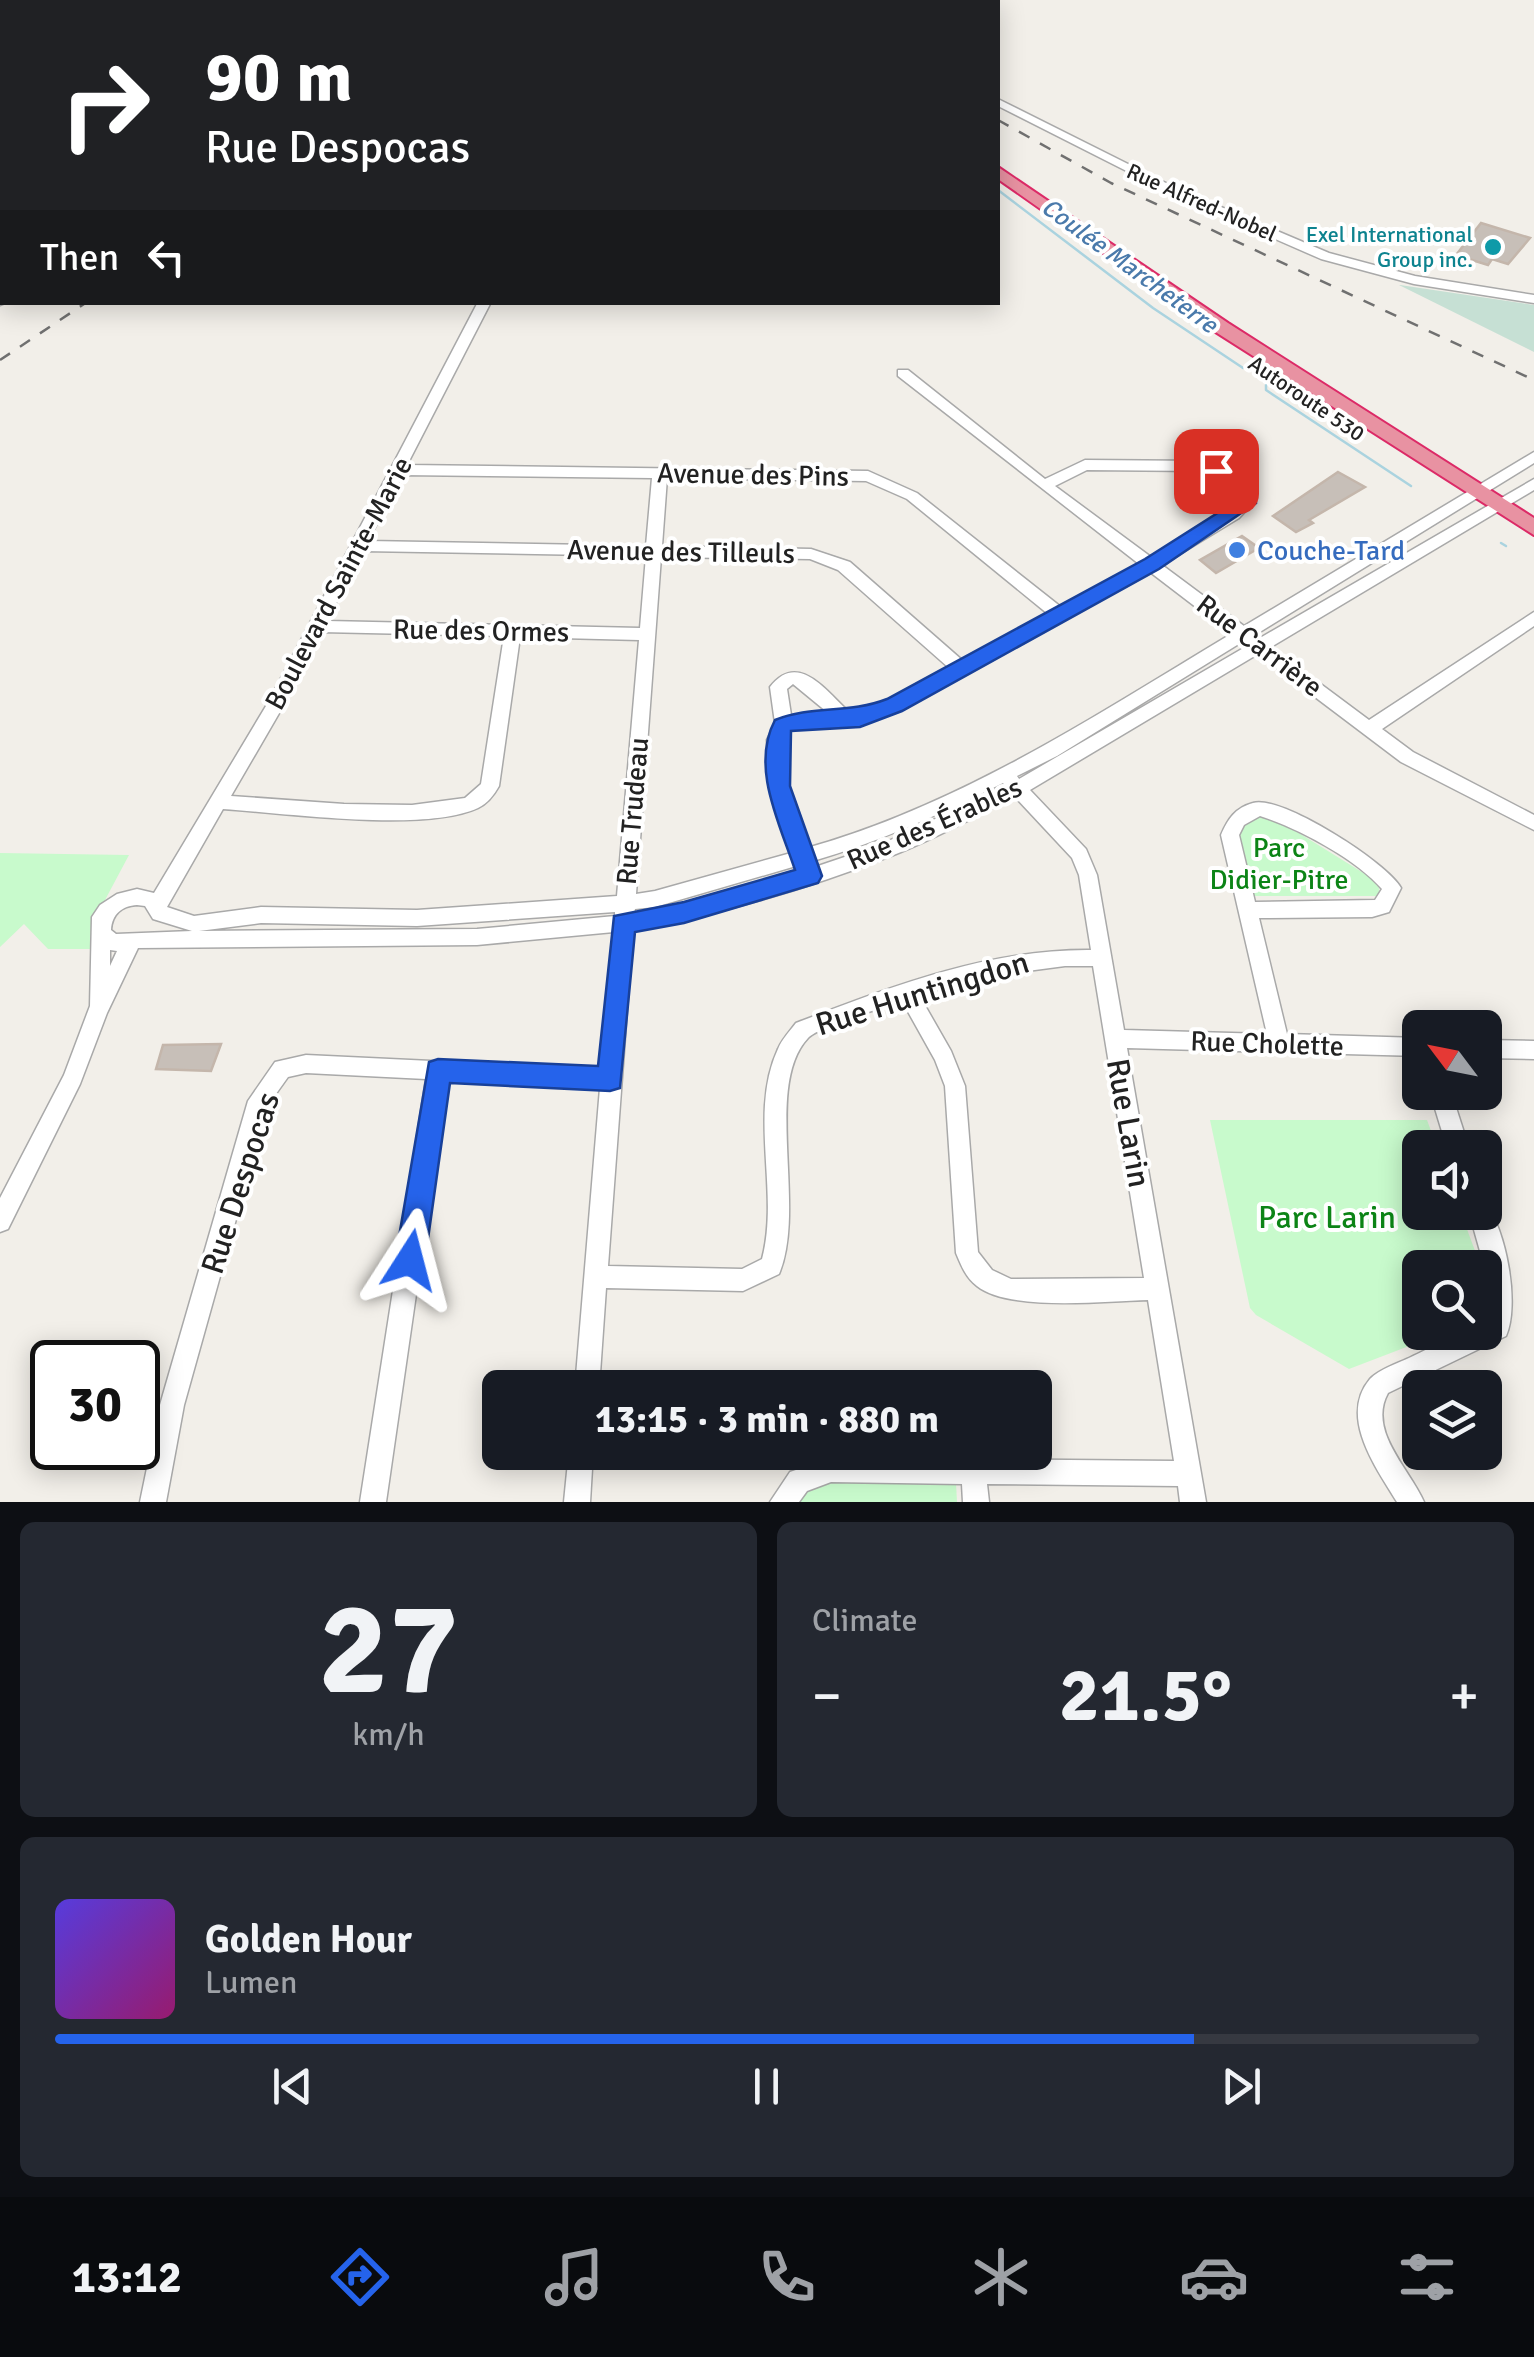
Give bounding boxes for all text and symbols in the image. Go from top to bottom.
text: 90 m [205,34,353,120]
icon: right [40,40,170,170]
text: Rue Despocas [205,120,470,175]
street label: Rue Alfred-Nobel [1123,157,1281,248]
water label: Coulée Marcheterre [1036,191,1225,341]
place label: Exel International Group inc. [1306,221,1473,273]
icon: left [139,230,194,285]
text: Then [40,234,119,281]
marker: Exel International Group inc. [1482,236,1504,258]
street label: Autoroute 530 [1243,350,1370,447]
pin [1174,429,1259,514]
icon: arrive [1189,444,1244,499]
street label: Boulevard Sainte-Marie [258,451,420,716]
street label: Avenue des Pins [657,456,849,494]
street label: Avenue des Tilleuls [567,533,795,571]
place label: Couche-Tard [1257,534,1405,568]
marker: Couche-Tard [1226,539,1248,561]
street label: Rue Carrière [1190,587,1329,704]
street label: Rue des Ormes [393,612,569,650]
street label: Rue Trudeau [610,736,656,886]
street label: Rue des Érables [842,770,1027,878]
park label: Parc Didier-Pitre [1209,831,1349,897]
street label: Rue Huntingdon [811,943,1034,1044]
north arrow [1402,1010,1502,1110]
map controls [1402,1010,1502,1470]
street label: Rue Cholette [1190,1024,1344,1064]
street label: Rue Larin [1098,1056,1159,1191]
street label: Rue Despocas [193,1087,288,1279]
button: sound [1402,1130,1502,1230]
park label: Parc Larin [1258,1198,1396,1237]
position arrow [358,1208,462,1312]
button: search [1402,1250,1502,1350]
speed limit sign: 30 [30,1340,160,1470]
button: layers [1402,1370,1502,1470]
text: 13:15 · 3 min · 880 m [595,1396,939,1443]
text: 27 [318,1570,459,1730]
text: Climate [812,1601,918,1640]
text: 21.5° [1059,1649,1232,1742]
text: − [812,1662,842,1730]
text: + [1449,1662,1479,1730]
text: km/h [352,1715,425,1754]
text: Golden Hour [205,1916,412,1963]
text: Lumen [205,1963,297,2002]
icon: previous [265,2059,320,2114]
icon: pause [739,2059,794,2114]
icon: next [1214,2059,1269,2114]
icon: directions [325,2242,395,2312]
icon: music [539,2242,609,2312]
icon: phone [752,2242,822,2312]
icon: climate [966,2242,1036,2312]
icon: car [1179,2242,1249,2312]
icon: filters [1392,2242,1462,2312]
text: 13:12 [72,2250,182,2305]

